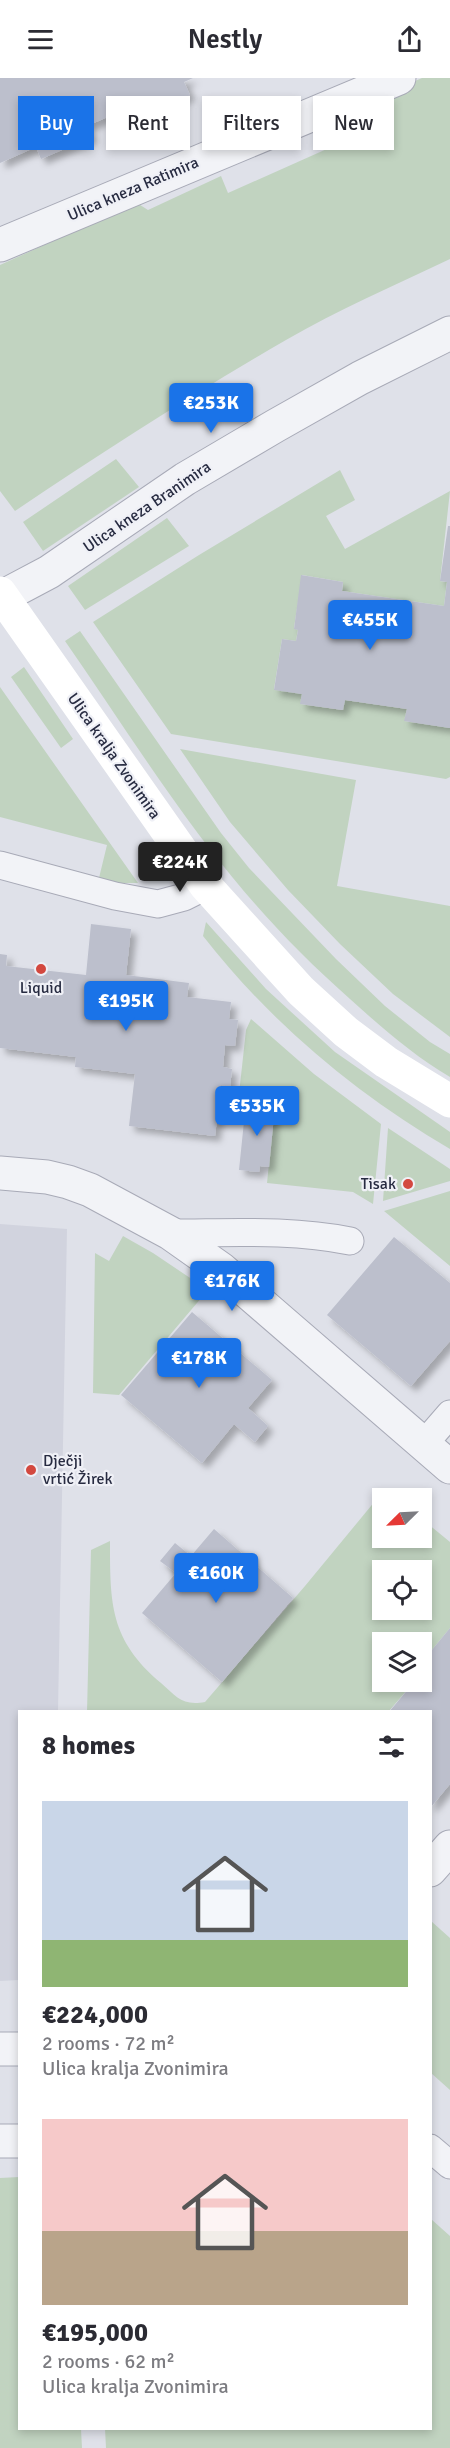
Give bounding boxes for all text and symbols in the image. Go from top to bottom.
icon: menu [24,23,57,56]
text: Nestly [188,23,262,56]
icon: share [393,23,426,56]
chip: Buy [18,96,94,150]
chip: Rent [106,96,190,150]
chip: Filters [202,96,301,150]
chip: New [313,96,394,150]
street label: Ulica kneza Ratimira [64,152,202,226]
pin: €253K [169,383,253,434]
text: €253K [183,390,239,415]
street label: Ulica kneza Branimira [79,457,215,557]
pin: €455K [328,600,412,651]
text: €455K [342,607,398,632]
street label: Ulica kralja Zvonimira [63,689,165,823]
pin: €224K [138,842,222,893]
text: €224K [152,849,208,874]
marker: Liquid [34,962,48,976]
place label: Liquid [20,978,62,998]
pin: €195K [84,981,168,1032]
text: €195K [98,988,154,1013]
pin: €535K [215,1086,299,1137]
text: €535K [229,1093,285,1118]
place label: Tisak [361,1174,396,1194]
marker: Tisak [401,1177,415,1191]
pin: €176K [190,1261,274,1312]
text: €176K [204,1268,260,1293]
pin: €178K [157,1338,241,1389]
text: €178K [171,1345,227,1370]
place label: Dječji vrtić Žirek [43,1451,113,1489]
marker: Dječji vrtić Žirek [24,1463,38,1477]
north arrow [372,1488,432,1548]
map controls [372,1488,432,1692]
pin: €160K [174,1553,258,1604]
text: €160K [188,1560,244,1585]
button: locate [372,1560,432,1620]
button: layers [372,1632,432,1692]
text: 8 homes [42,1730,135,1762]
icon: filters [375,1730,408,1763]
icon: home [171,1840,279,1948]
text: €224,000 [42,1999,148,2031]
text: 2 rooms · 72 m² [42,2031,175,2056]
text: Ulica kralja Zvonimira [42,2056,229,2081]
icon: home [171,2158,279,2266]
text: €195,000 [42,2317,148,2349]
text: 2 rooms · 62 m² [42,2349,175,2374]
text: Ulica kralja Zvonimira [42,2374,229,2399]

